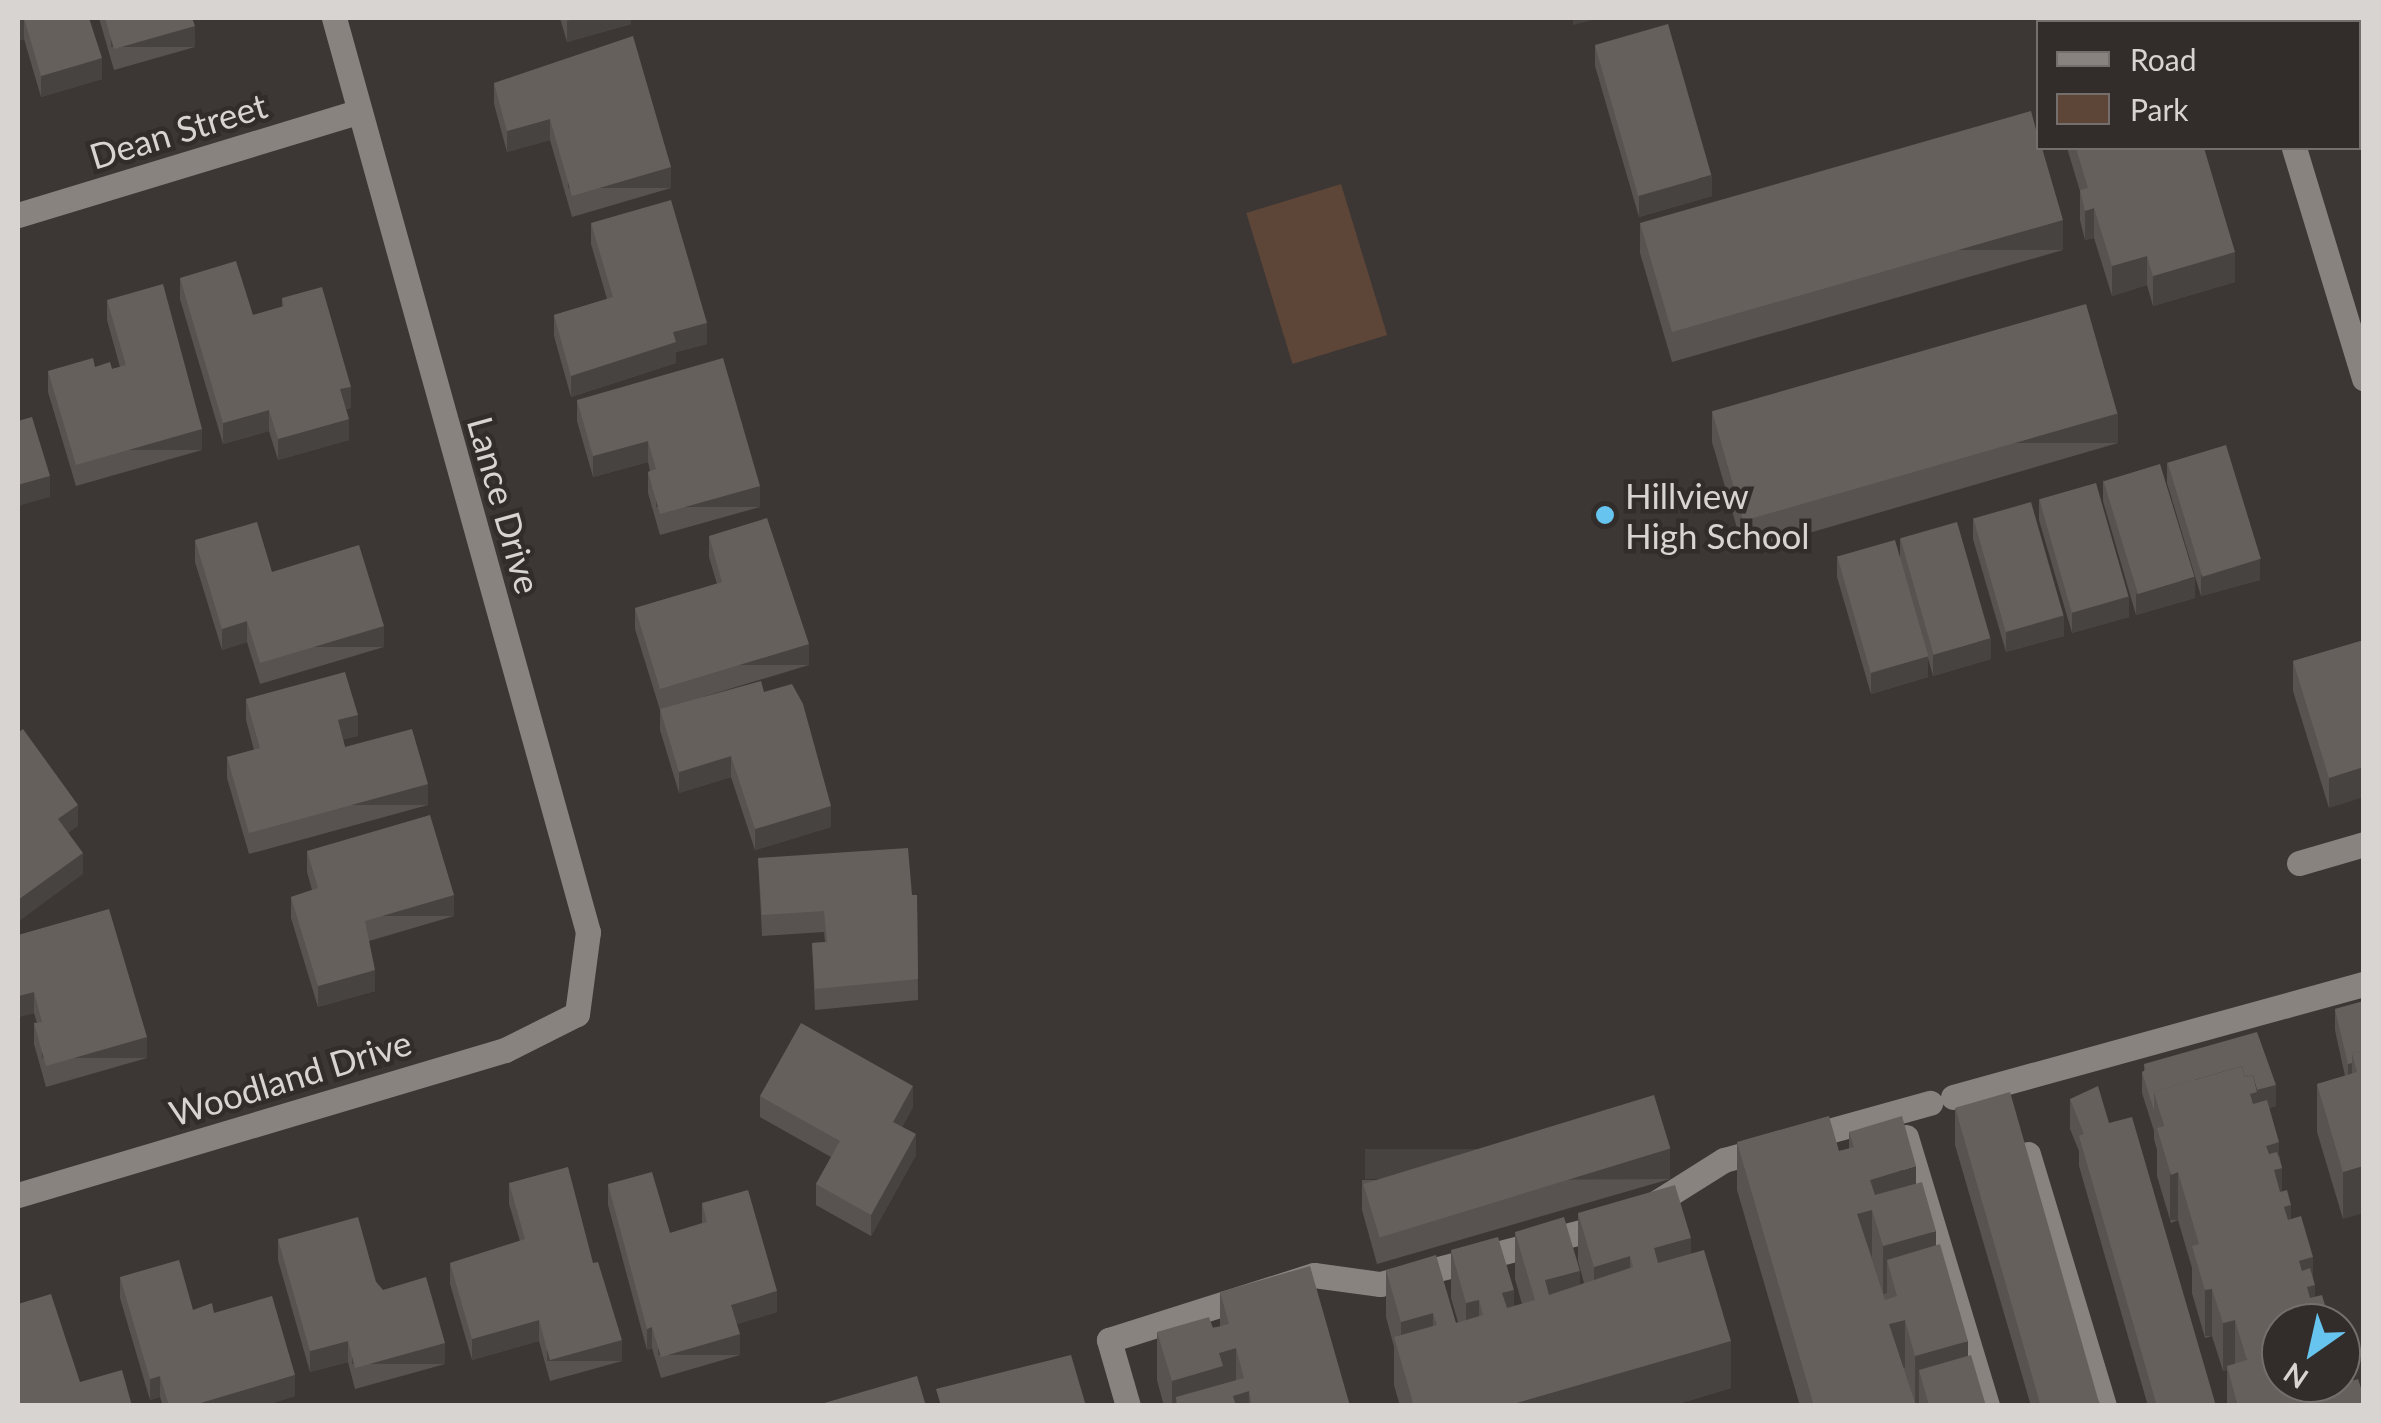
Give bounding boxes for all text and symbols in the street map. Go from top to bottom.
legend [2036,20,2361,150]
text: Road [2130,41,2197,77]
street label: Dean Street [84,83,272,177]
text: Park [2130,91,2189,127]
street label: Lance Drive [460,412,550,598]
place label: Hillview High School [1625,474,1810,556]
marker: Hillview High School [1594,504,1616,526]
street label: Woodland Drive [164,1020,416,1134]
north arrow [2261,1303,2361,1403]
text: N [2277,1356,2314,1396]

